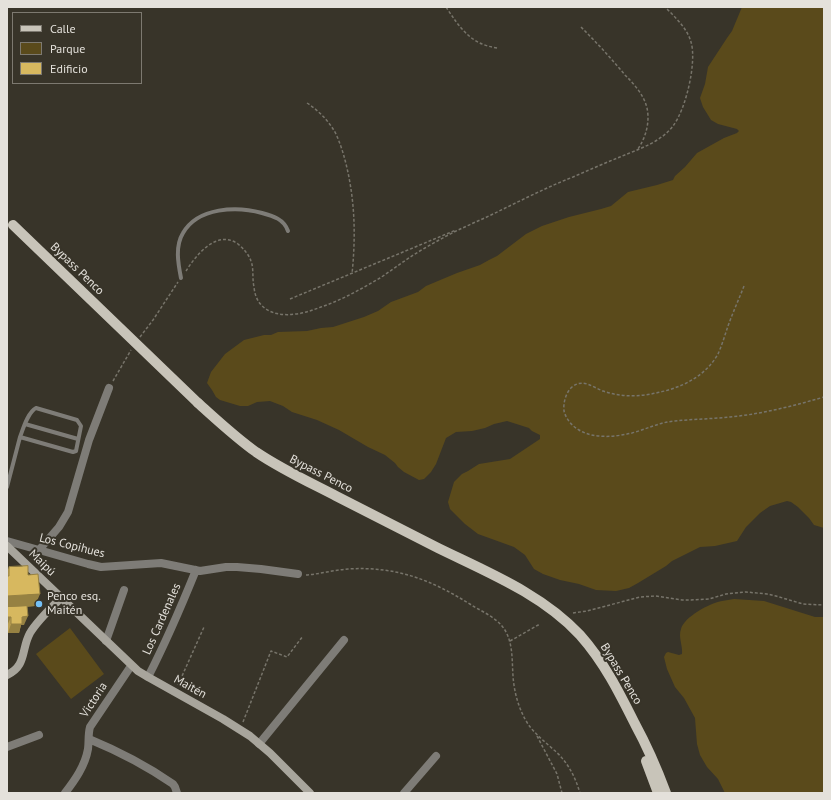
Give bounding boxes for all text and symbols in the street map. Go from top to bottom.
legend [12,12,142,84]
text: Calle [50,21,76,36]
text: Parque [50,41,85,56]
text: Edificio [50,61,88,76]
street label: Bypass Penco [47,240,107,298]
street label: Bypass Penco [287,452,355,496]
street label: Los Copihues [38,531,106,561]
street label: Maipú [26,547,58,579]
street label: Los Cardenales [140,581,184,657]
place label: Penco esq. Maitén [47,590,101,618]
marker: Penco esq. Maitén [34,599,44,609]
street label: Bypass Penco [597,641,645,707]
street label: Maitén [171,672,209,702]
street label: Victoria [77,680,111,720]

